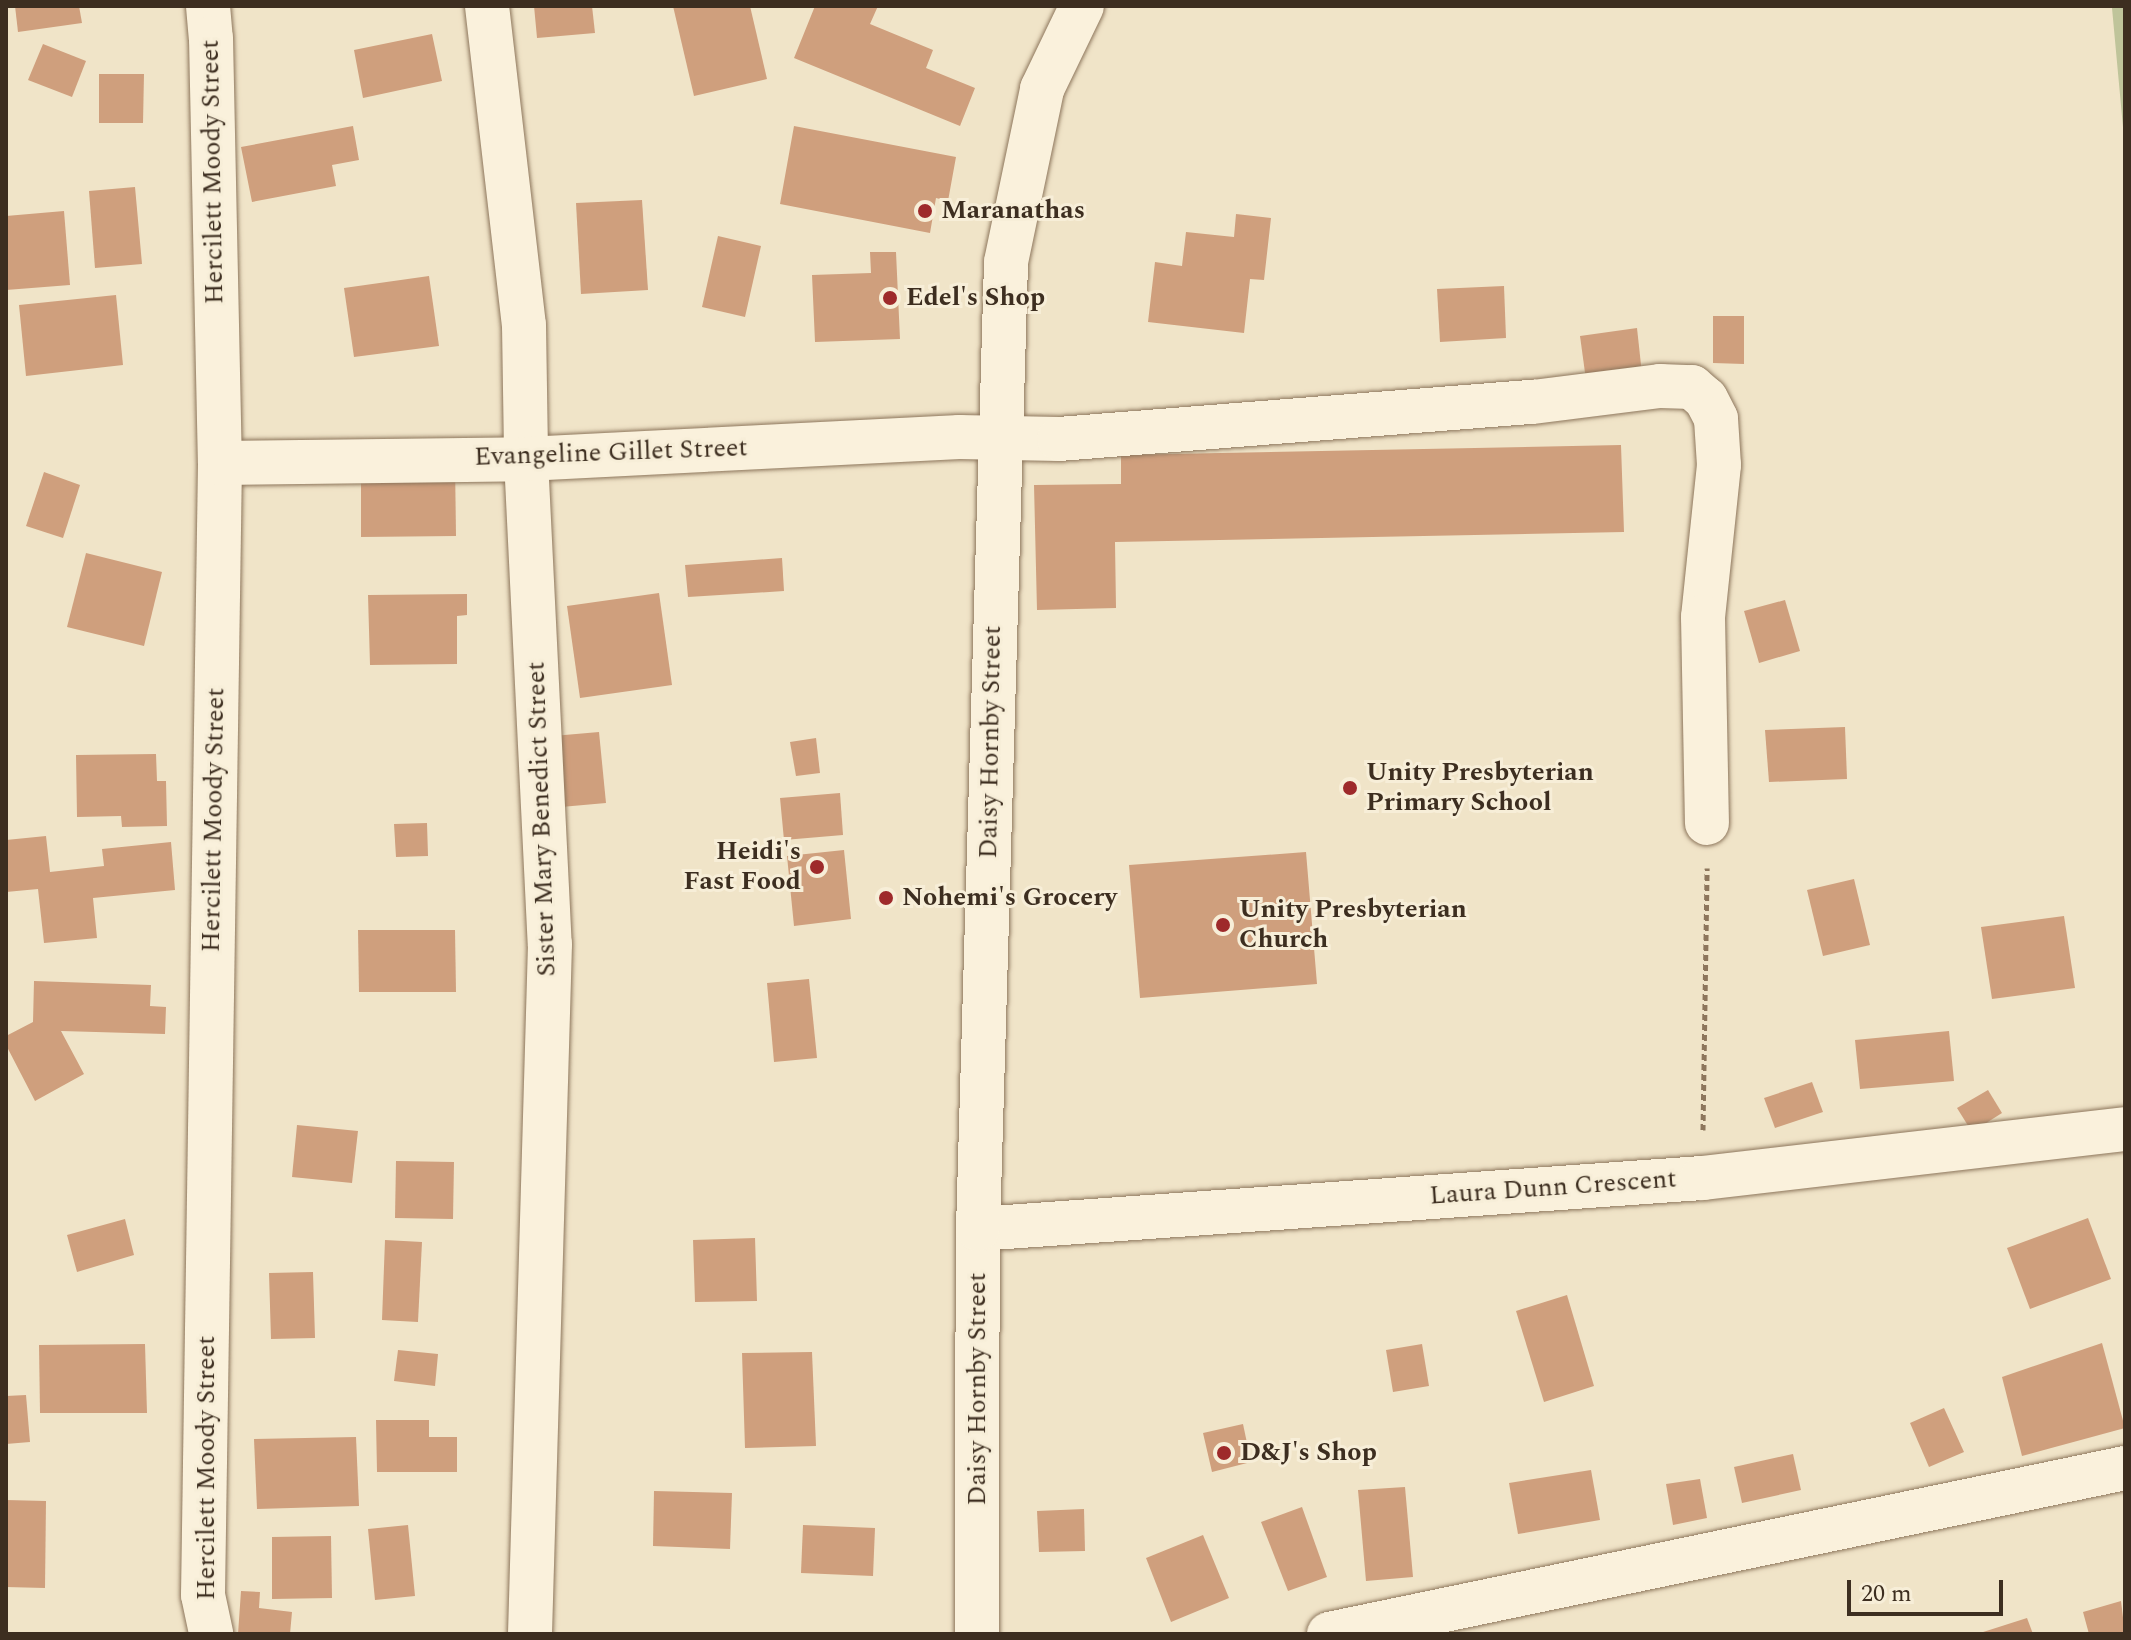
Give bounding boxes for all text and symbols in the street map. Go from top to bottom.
street label: Hercilett Moody Street [195,39,231,305]
place label: Maranathas [941,195,1085,227]
marker: Maranathas [916,202,934,220]
place label: Edel's Shop [906,282,1045,314]
marker: Edel's Shop [881,289,899,307]
street label: Evangeline Gillet Street [474,433,748,473]
street label: Daisy Hornby Street [973,625,1009,859]
street label: Sister Mary Benedict Street [521,661,563,977]
street label: Hercilett Moody Street [196,687,232,953]
place label: Unity Presbyterian Primary School [1366,757,1594,818]
marker: Unity Presbyterian Primary School [1341,779,1359,797]
place label: Heidi's Fast Food [684,836,801,898]
marker: Heidi's Fast Food [808,858,826,876]
place label: Nohemi's Grocery [902,882,1117,914]
marker: Nohemi's Grocery [877,889,895,907]
place label: Unity Presbyterian Church [1239,894,1467,956]
marker: Unity Presbyterian Church [1214,916,1232,934]
street label: Laura Dunn Crescent [1429,1164,1677,1212]
street label: Daisy Hornby Street [962,1272,994,1506]
street label: Hercilett Moody Street [191,1336,223,1600]
place label: D&J's Shop [1240,1437,1377,1469]
marker: D&J's Shop [1215,1444,1233,1462]
scale bar [1851,1564,2007,1614]
text: 20 m [1861,1576,1912,1612]

